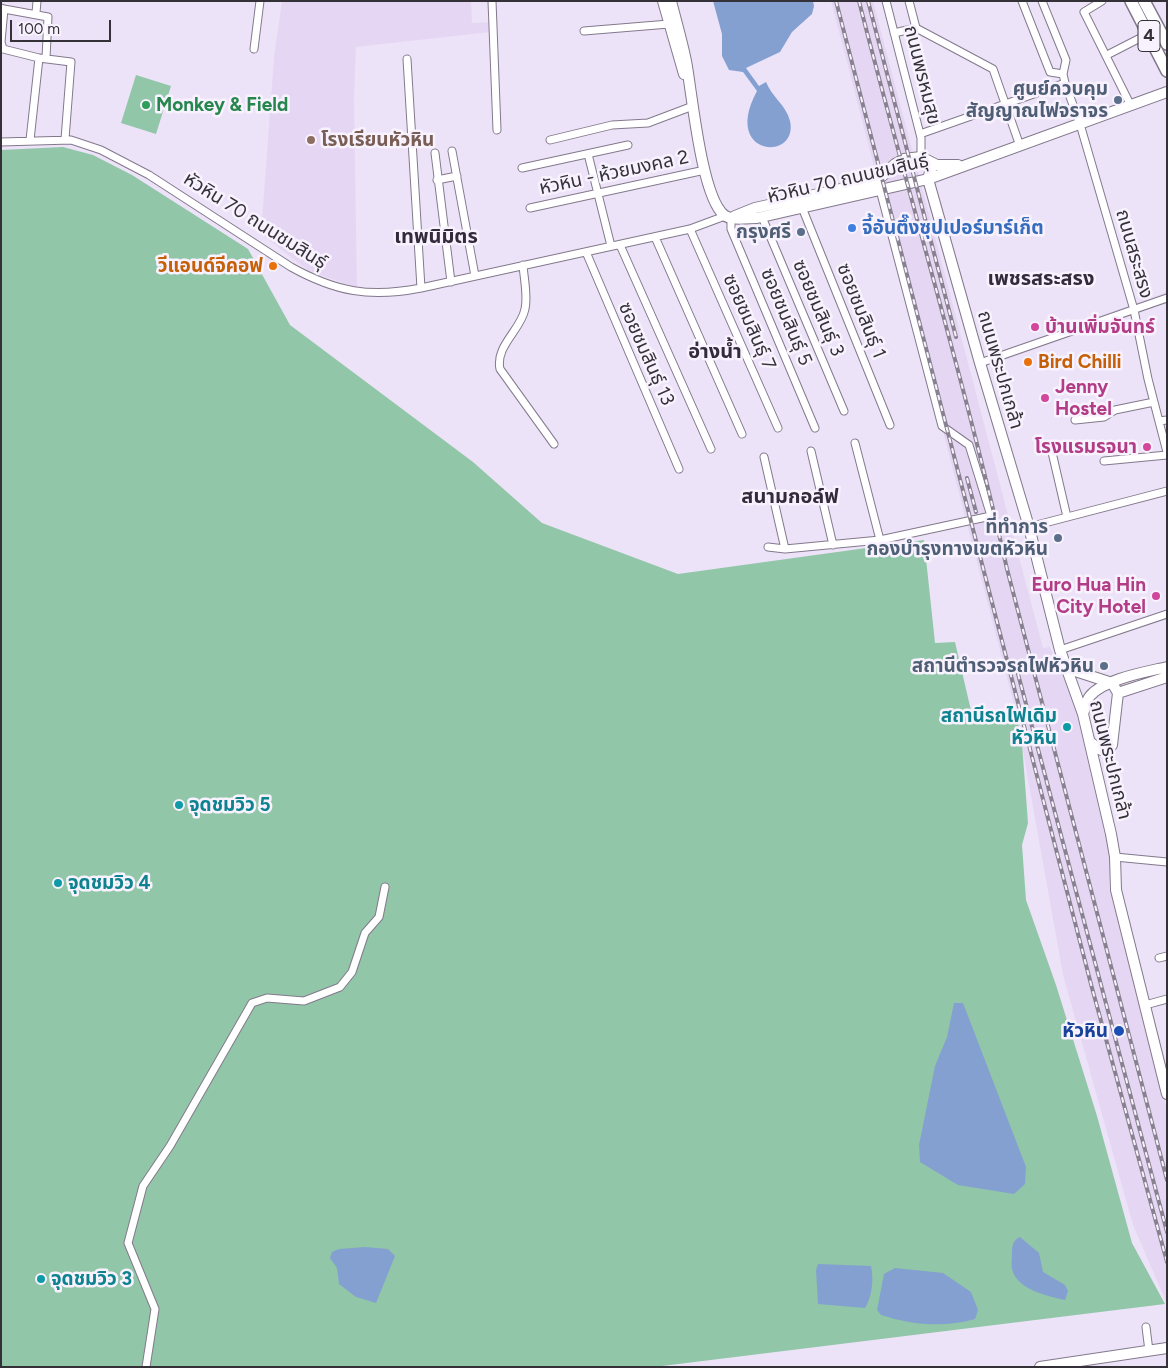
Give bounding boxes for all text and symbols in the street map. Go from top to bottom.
scale bar [12,10,114,42]
text: 100 m [18,20,60,38]
road number: 4 [1138,20,1160,52]
street label: ถนนพรหมสุข [899,23,945,127]
place label: ศูนย์ควบคุม สัญญาณไฟจราจร [966,78,1108,122]
place label: Monkey & Field [156,94,288,116]
marker: ศูนย์ควบคุม สัญญาณไฟจราจร [1112,94,1124,106]
marker: Monkey & Field [140,99,152,111]
place label: โรงเรียนหัวหิน [321,129,434,151]
marker: โรงเรียนหัวหิน [305,134,317,146]
street label: หัวหิน - ห้วยมงคล 2 [537,146,691,200]
street label: หัวหิน 70 ถนนชมสินธุ์ [765,149,931,209]
street label: หัวหิน 70 ถนนชมสินธุ์ [179,168,331,274]
street label: ถนนสระสรง [1110,207,1158,301]
place label: จี้อันตึ๊งซุปเปอร์มาร์เก็ต [862,217,1044,239]
place label: กรุงศรี [736,221,791,243]
marker: จี้อันตึ๊งซุปเปอร์มาร์เก็ต [846,222,858,234]
district label: เทพนิมิตร [394,225,478,249]
marker: กรุงศรี [795,226,807,238]
place label: วีแอนด์จีคอฟ [158,255,263,277]
street label: ซอยชมสินธุ์ 3 [787,256,849,360]
marker: วีแอนด์จีคอฟ [267,260,279,272]
street label: ซอยชมสินธุ์ 1 [832,260,890,362]
street label: ซอยชมสินธุ์ 5 [755,265,817,369]
district label: เพชรสระสรง [988,267,1094,291]
street label: ซอยชมสินธุ์ 7 [718,270,780,374]
street label: ซอยชมสินธุ์ 13 [613,299,679,409]
street label: ถนนพระปกเกล้า [972,308,1028,432]
place label: บ้านเพิ่มจันทร์ [1045,316,1155,338]
marker: บ้านเพิ่มจันทร์ [1029,321,1041,333]
district label: อ่างน้ำ [688,340,742,364]
place label: Bird Chilli [1038,351,1122,373]
marker: Bird Chilli [1022,356,1034,368]
place label: Jenny Hostel [1055,376,1112,420]
marker: Jenny Hostel [1039,392,1051,404]
place label: โรงแรมรจนา [1035,436,1137,458]
marker: โรงแรมรจนา [1141,441,1153,453]
district label: สนามกอล์ฟ [741,485,839,509]
place label: ที่ทำการ กองบำรุงทางเขตหัวหิน [866,516,1048,560]
marker: ที่ทำการ กองบำรุงทางเขตหัวหิน [1052,532,1064,544]
place label: Euro Hua Hin City Hotel [1032,574,1146,618]
marker: Euro Hua Hin City Hotel [1150,590,1162,602]
place label: สถานีตำรวจรถไฟหัวหิน [912,655,1094,677]
marker: สถานีตำรวจรถไฟหัวหิน [1098,660,1110,672]
street label: ถนนพระปกเกล้า [1084,698,1136,822]
place label: สถานีรถไฟเดิม หัวหิน [941,705,1057,749]
marker: สถานีรถไฟเดิม หัวหิน [1061,721,1073,733]
place label: จุดชมวิว 5 [189,794,270,816]
marker: จุดชมวิว 5 [173,799,185,811]
place label: จุดชมวิว 4 [68,872,150,894]
marker: จุดชมวิว 4 [52,877,64,889]
place label: หัวหิน [1062,1020,1108,1042]
marker: หัวหิน [1112,1024,1126,1038]
place label: จุดชมวิว 3 [51,1268,132,1290]
marker: จุดชมวิว 3 [35,1273,47,1285]

